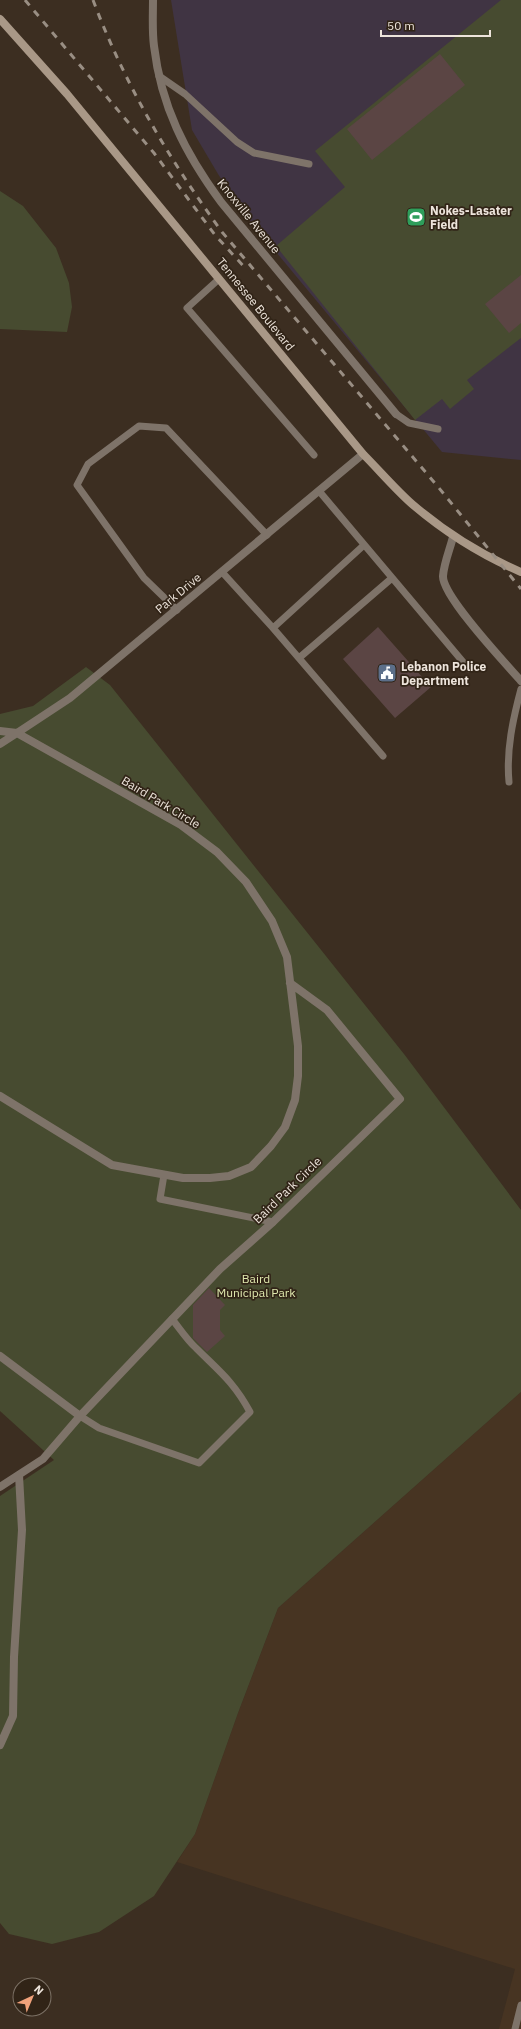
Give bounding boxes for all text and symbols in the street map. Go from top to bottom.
scale bar [381,12,490,38]
text: 50 m [387,18,415,33]
street label: Knoxville Avenue [214,176,284,257]
place label: Nokes-Lasater Field [430,203,512,232]
sports icon: Nokes-Lasater Field [405,206,427,228]
street label: Tennessee Boulevard [214,255,298,353]
street label: Park Drive [152,569,204,616]
place label: Lebanon Police Department [401,659,487,688]
public building icon: Lebanon Police Department [376,662,398,684]
street label: Baird Park Circle [119,773,203,832]
street label: Baird Park Circle [250,1153,325,1226]
park label: Baird Municipal Park [216,1271,296,1300]
north arrow [12,1977,52,2017]
text: N [31,1982,47,1998]

